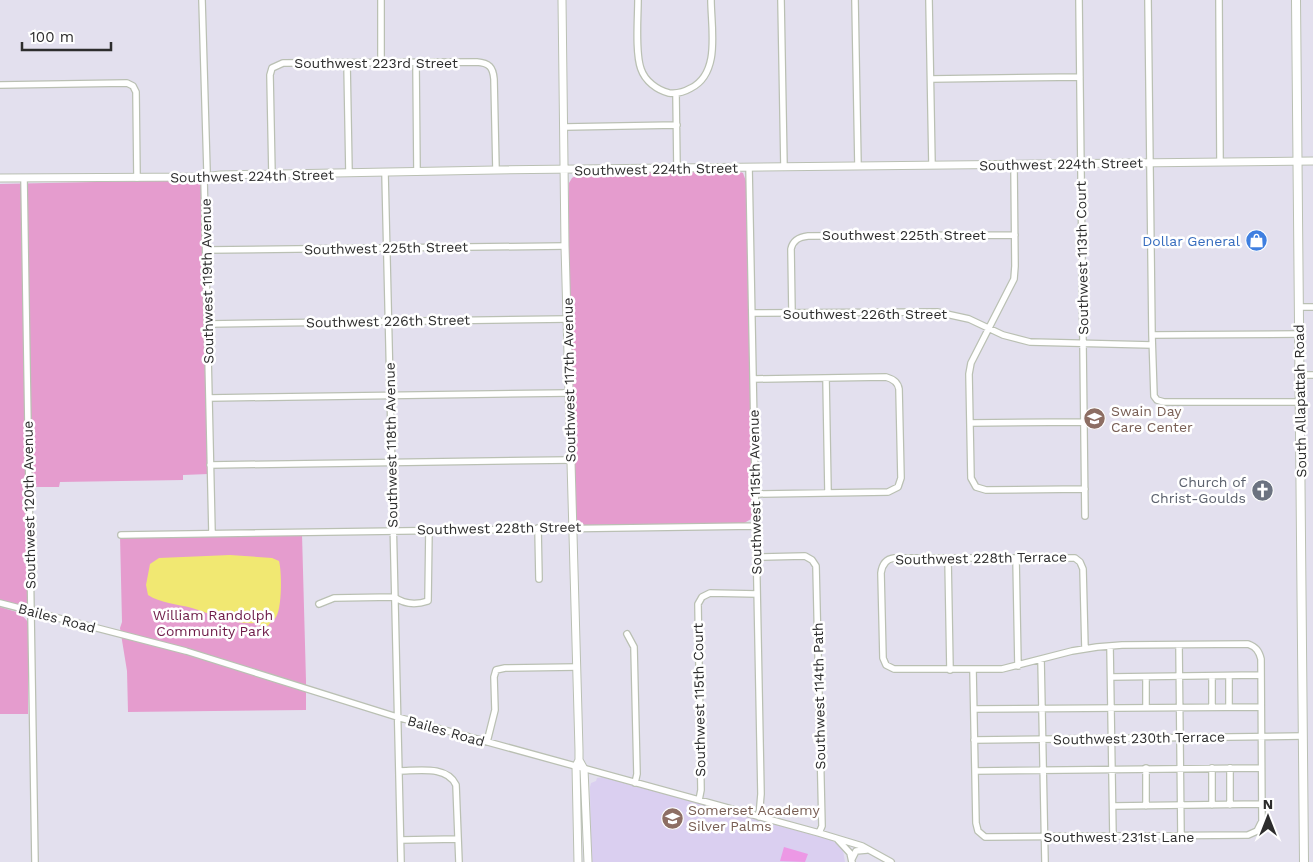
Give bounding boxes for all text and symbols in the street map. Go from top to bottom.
scale bar [22,20,111,52]
text: 100 m [30,28,74,46]
street label: Southwest 223rd Street [294,55,458,71]
street label: Southwest 224th Street [979,155,1143,173]
street label: Southwest 224th Street [574,160,738,178]
street label: Southwest 224th Street [170,167,334,185]
street label: Southwest 113th Court [1073,181,1091,335]
street label: Southwest 119th Avenue [198,198,216,364]
street label: Southwest 225th Street [822,227,986,243]
shop icon: Dollar General [1244,229,1268,253]
place label: Dollar General [1142,233,1241,249]
street label: Southwest 225th Street [304,239,468,257]
street label: Southwest 117th Avenue [560,297,578,463]
street label: Southwest 226th Street [783,306,947,322]
street label: Southwest 226th Street [306,312,470,330]
street label: South Allapattah Road [1291,324,1309,478]
street label: Southwest 118th Avenue [382,362,400,528]
place label: Swain Day Care Center [1111,403,1193,435]
school or university icon: Swain Day Care Center [1083,407,1107,431]
street label: Southwest 115th Avenue [746,409,764,575]
street label: Southwest 120th Avenue [20,421,38,589]
place label: Church of Christ-Goulds [1150,474,1246,506]
church icon: Church of Christ-Goulds [1250,478,1274,502]
street label: Southwest 228th Street [417,519,581,537]
street label: Southwest 228th Terrace [895,549,1067,567]
street label: Bailes Road [17,600,97,636]
park label: William Randolph Community Park [153,607,273,639]
street label: Southwest 114th Path [810,622,828,770]
street label: Southwest 115th Court [690,623,708,777]
street label: Bailes Road [406,712,486,750]
street label: Southwest 230th Terrace [1053,728,1225,748]
north arrow [1243,792,1293,842]
text: N [1263,796,1273,812]
place label: Somerset Academy Silver Palms [688,802,820,834]
school or university icon: Somerset Academy Silver Palms [660,806,684,830]
street label: Southwest 231st Lane [1044,829,1194,845]

